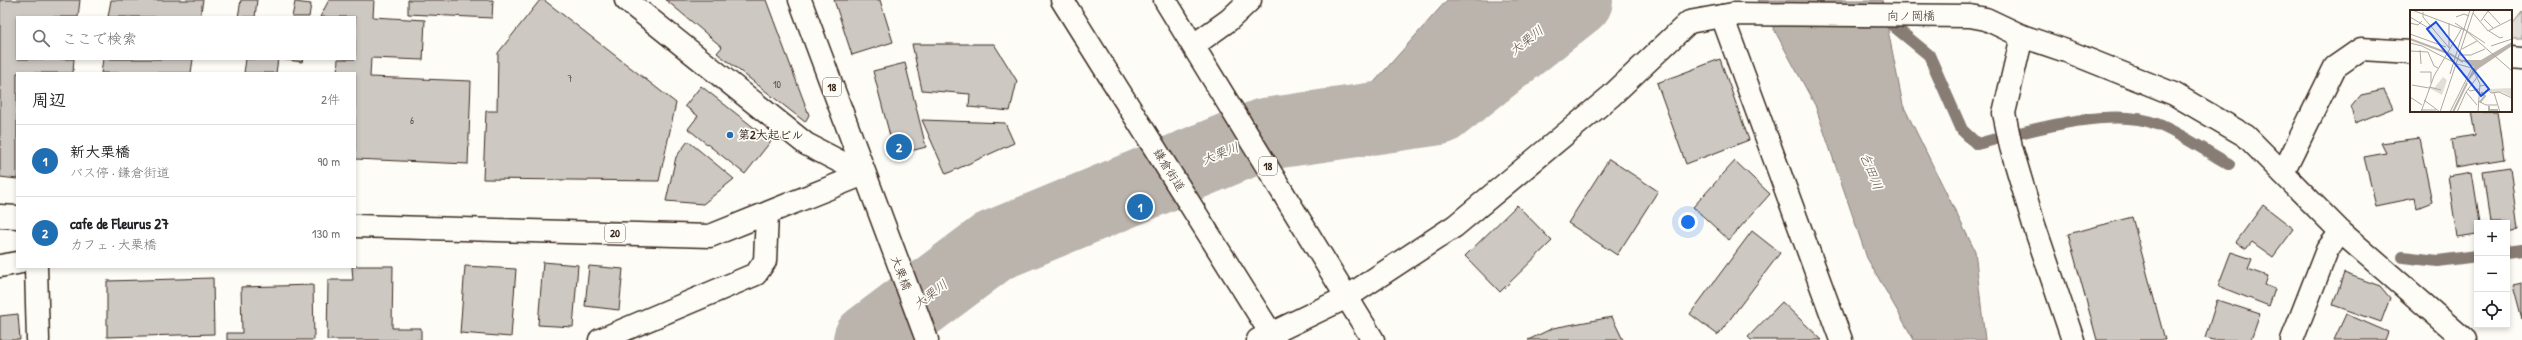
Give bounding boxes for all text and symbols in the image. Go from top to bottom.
street label: 向ノ岡橋 [1887,7,1935,24]
inset map [2410,10,2512,112]
search box [16,16,356,60]
water label: 大栗川 [1505,21,1547,59]
icon: search [30,27,52,49]
text: ここで検索 [62,28,137,49]
house number: 7 [568,72,573,85]
house number: 10 [773,78,782,91]
road number: 18 [823,78,841,96]
text: 周辺 [32,88,66,111]
text: 2件 [321,90,340,108]
house number: 6 [410,114,414,127]
place label: 第2大起ビル [738,126,803,143]
marker: 第2大起ビル [725,130,735,140]
pin: 2 [886,132,912,162]
water label: 大栗川 [1199,137,1241,169]
text: 新大栗橋 [70,141,130,162]
street label: 鎌倉街道 [1149,145,1189,195]
water label: 乞田川 [1856,150,1888,192]
text: 1 [43,152,47,170]
text: 90 m [318,152,340,170]
road number: 18 [1259,157,1277,175]
text: バス停 · 鎌倉街道 [70,163,170,181]
pin: 1 [1127,192,1153,222]
your location [1678,212,1698,232]
text: cafe de Fleurus 27 [70,213,169,234]
map controls [2474,220,2510,328]
button: + [2474,220,2510,256]
text: 2 [42,224,48,242]
text: 130 m [312,224,340,242]
road number: 20 [605,224,625,242]
text: カフェ · 大栗橋 [70,235,157,253]
street label: 大栗橋 [887,253,916,293]
button: − [2474,256,2510,292]
water label: 大栗川 [909,275,951,313]
button: locate [2474,292,2510,328]

